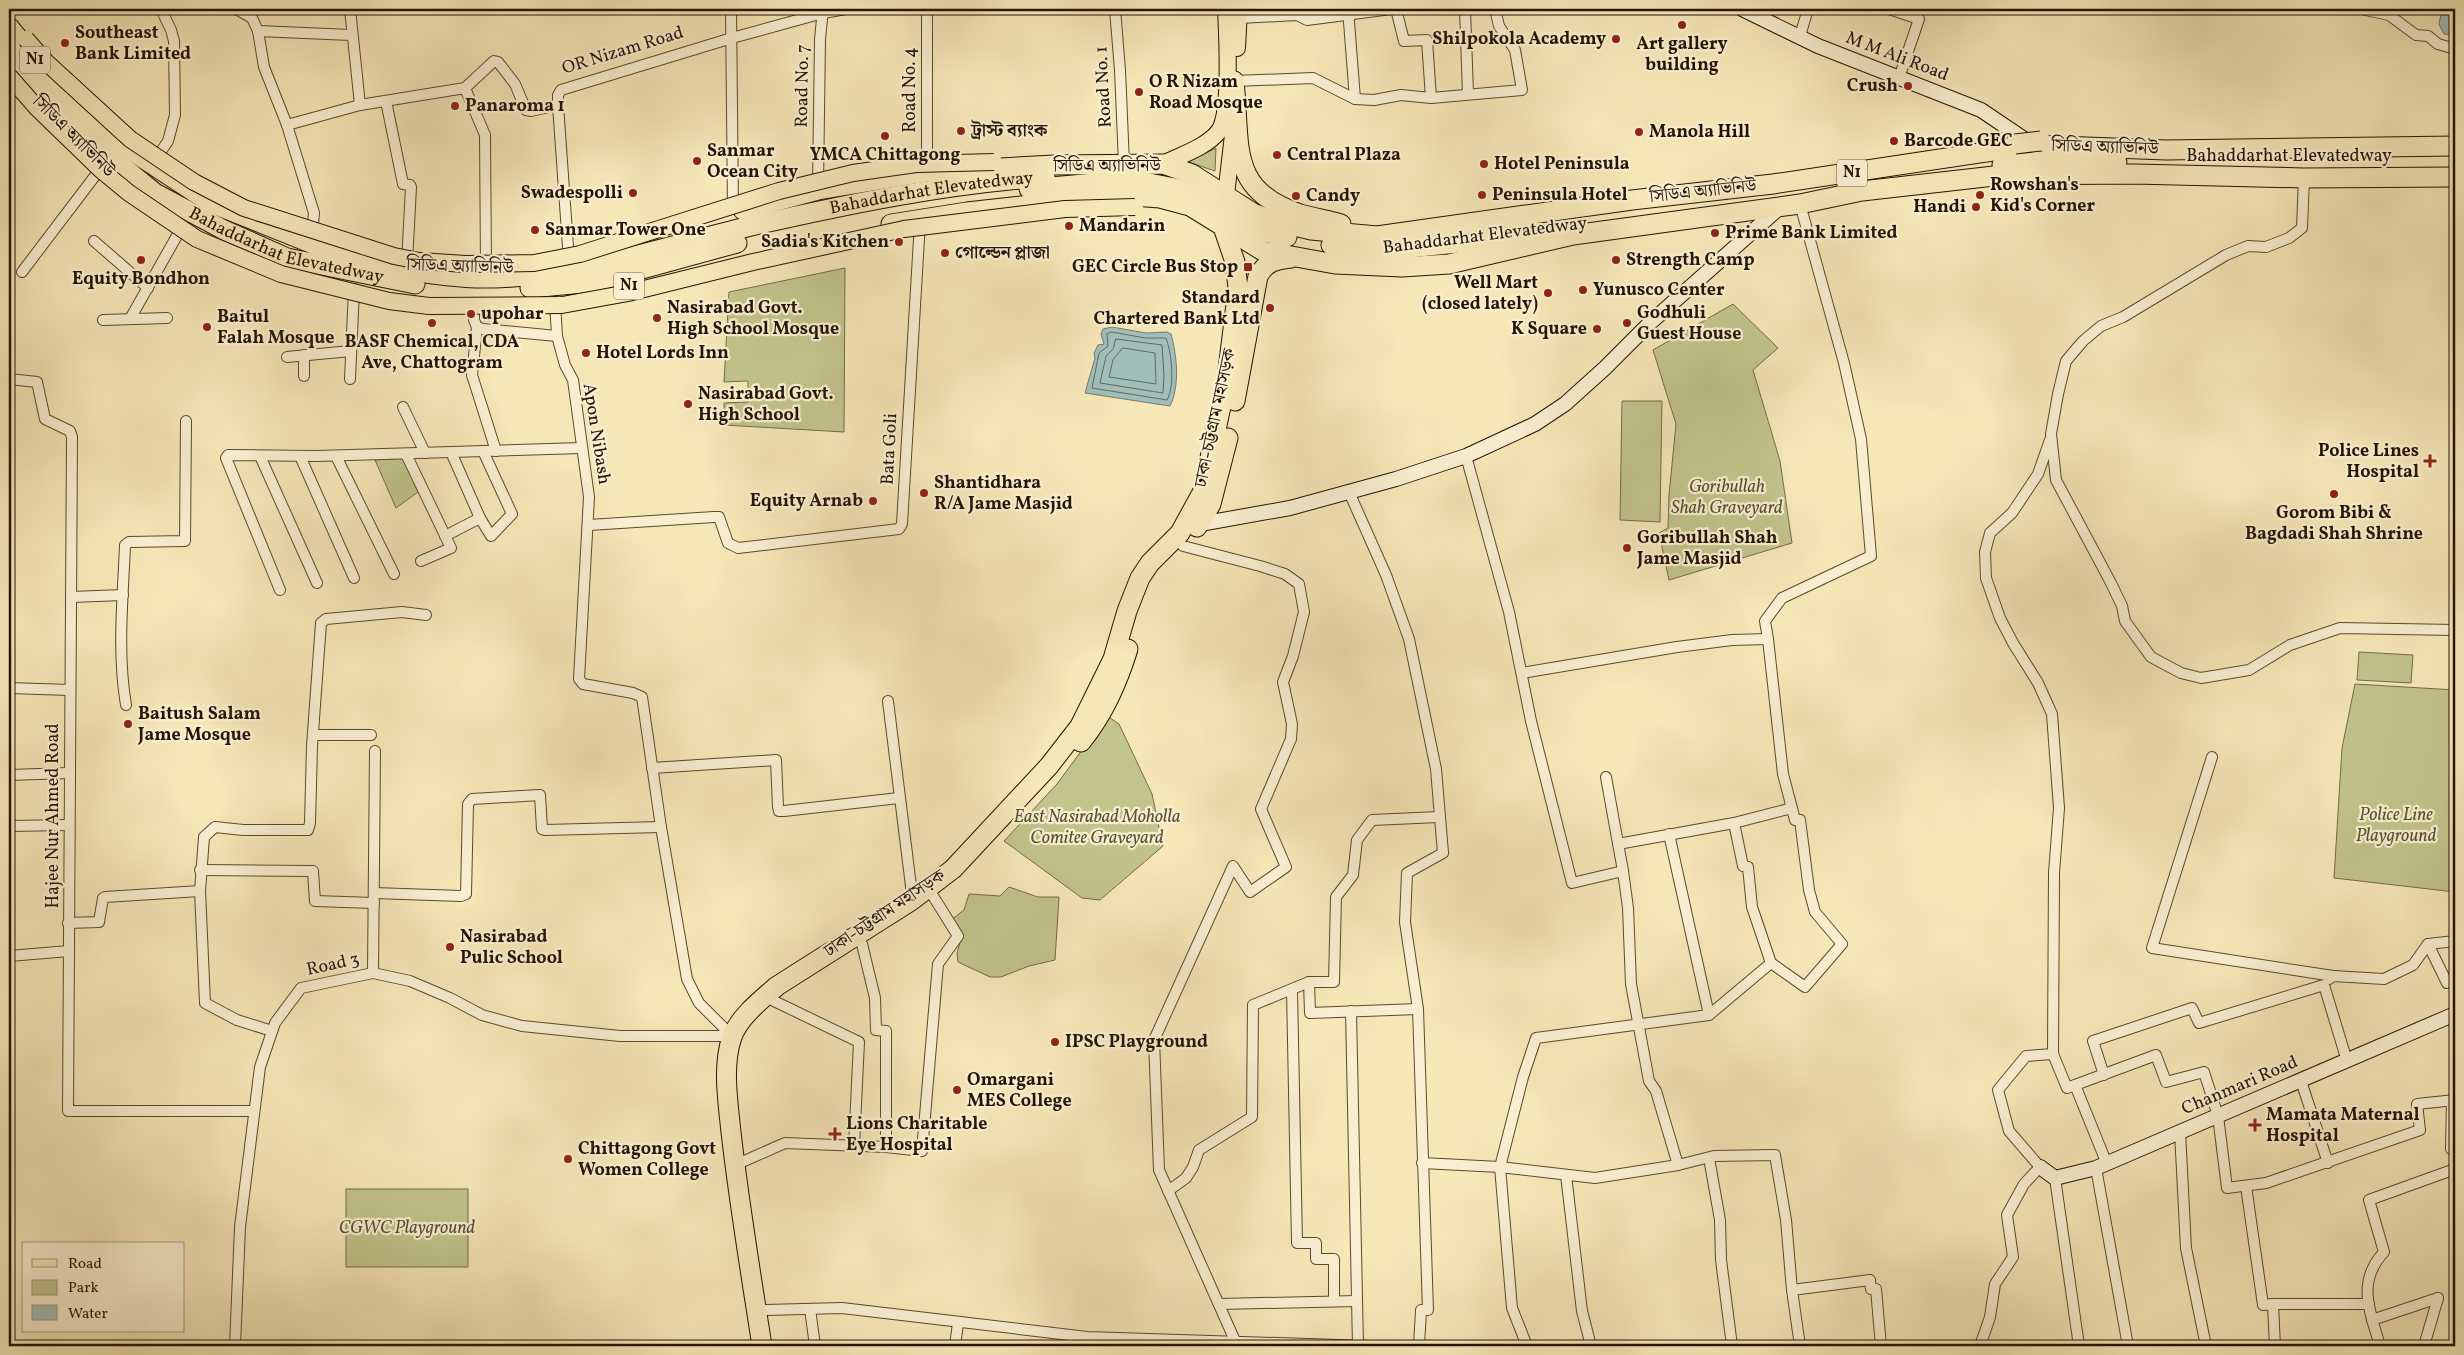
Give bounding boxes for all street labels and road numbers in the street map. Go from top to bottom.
street label: OR Nizam Road [559,21,687,81]
street label: M M Ali Road [1842,26,1952,88]
street label: Road No. 7 [790,44,816,128]
street label: Road No. 1 [1089,45,1119,129]
road number: N1 [20,46,50,74]
street label: Road No. 4 [898,47,923,133]
street label: সিডিএ অ্যাভিনিউ [26,90,120,184]
street label: সিডিএ অ্যাভিনিউ [2050,134,2160,162]
street label: Bahaddarhat Elevatedway [2186,144,2392,169]
street label: সিডিএ অ্যাভিনিউ [1052,154,1161,179]
road number: N1 [1837,160,1867,187]
street label: Bahaddarhat Elevatedway [827,165,1034,221]
street label: সিডিএ অ্যাভিনিউ [1647,174,1758,210]
street label: Bahaddarhat Elevatedway [184,201,386,290]
street label: Bahaddarhat Elevatedway [1381,211,1589,261]
street label: সিডিএ অ্যাভিনিউ [405,253,515,281]
road number: N1 [614,272,644,300]
street label: ঢাকা-চট্টগ্রাম মহাসড়ক [1189,345,1243,491]
street label: Apon Nibash [576,382,616,487]
street label: Bata Goli [876,412,904,486]
street label: Hajee Nur Ahmed Road [41,723,66,909]
street label: ঢাকা-চট্টগ্রাম মহাসড়ক [819,863,952,964]
street label: Road 3 [304,947,362,983]
street label: Chanmari Road [2178,1050,2302,1122]

